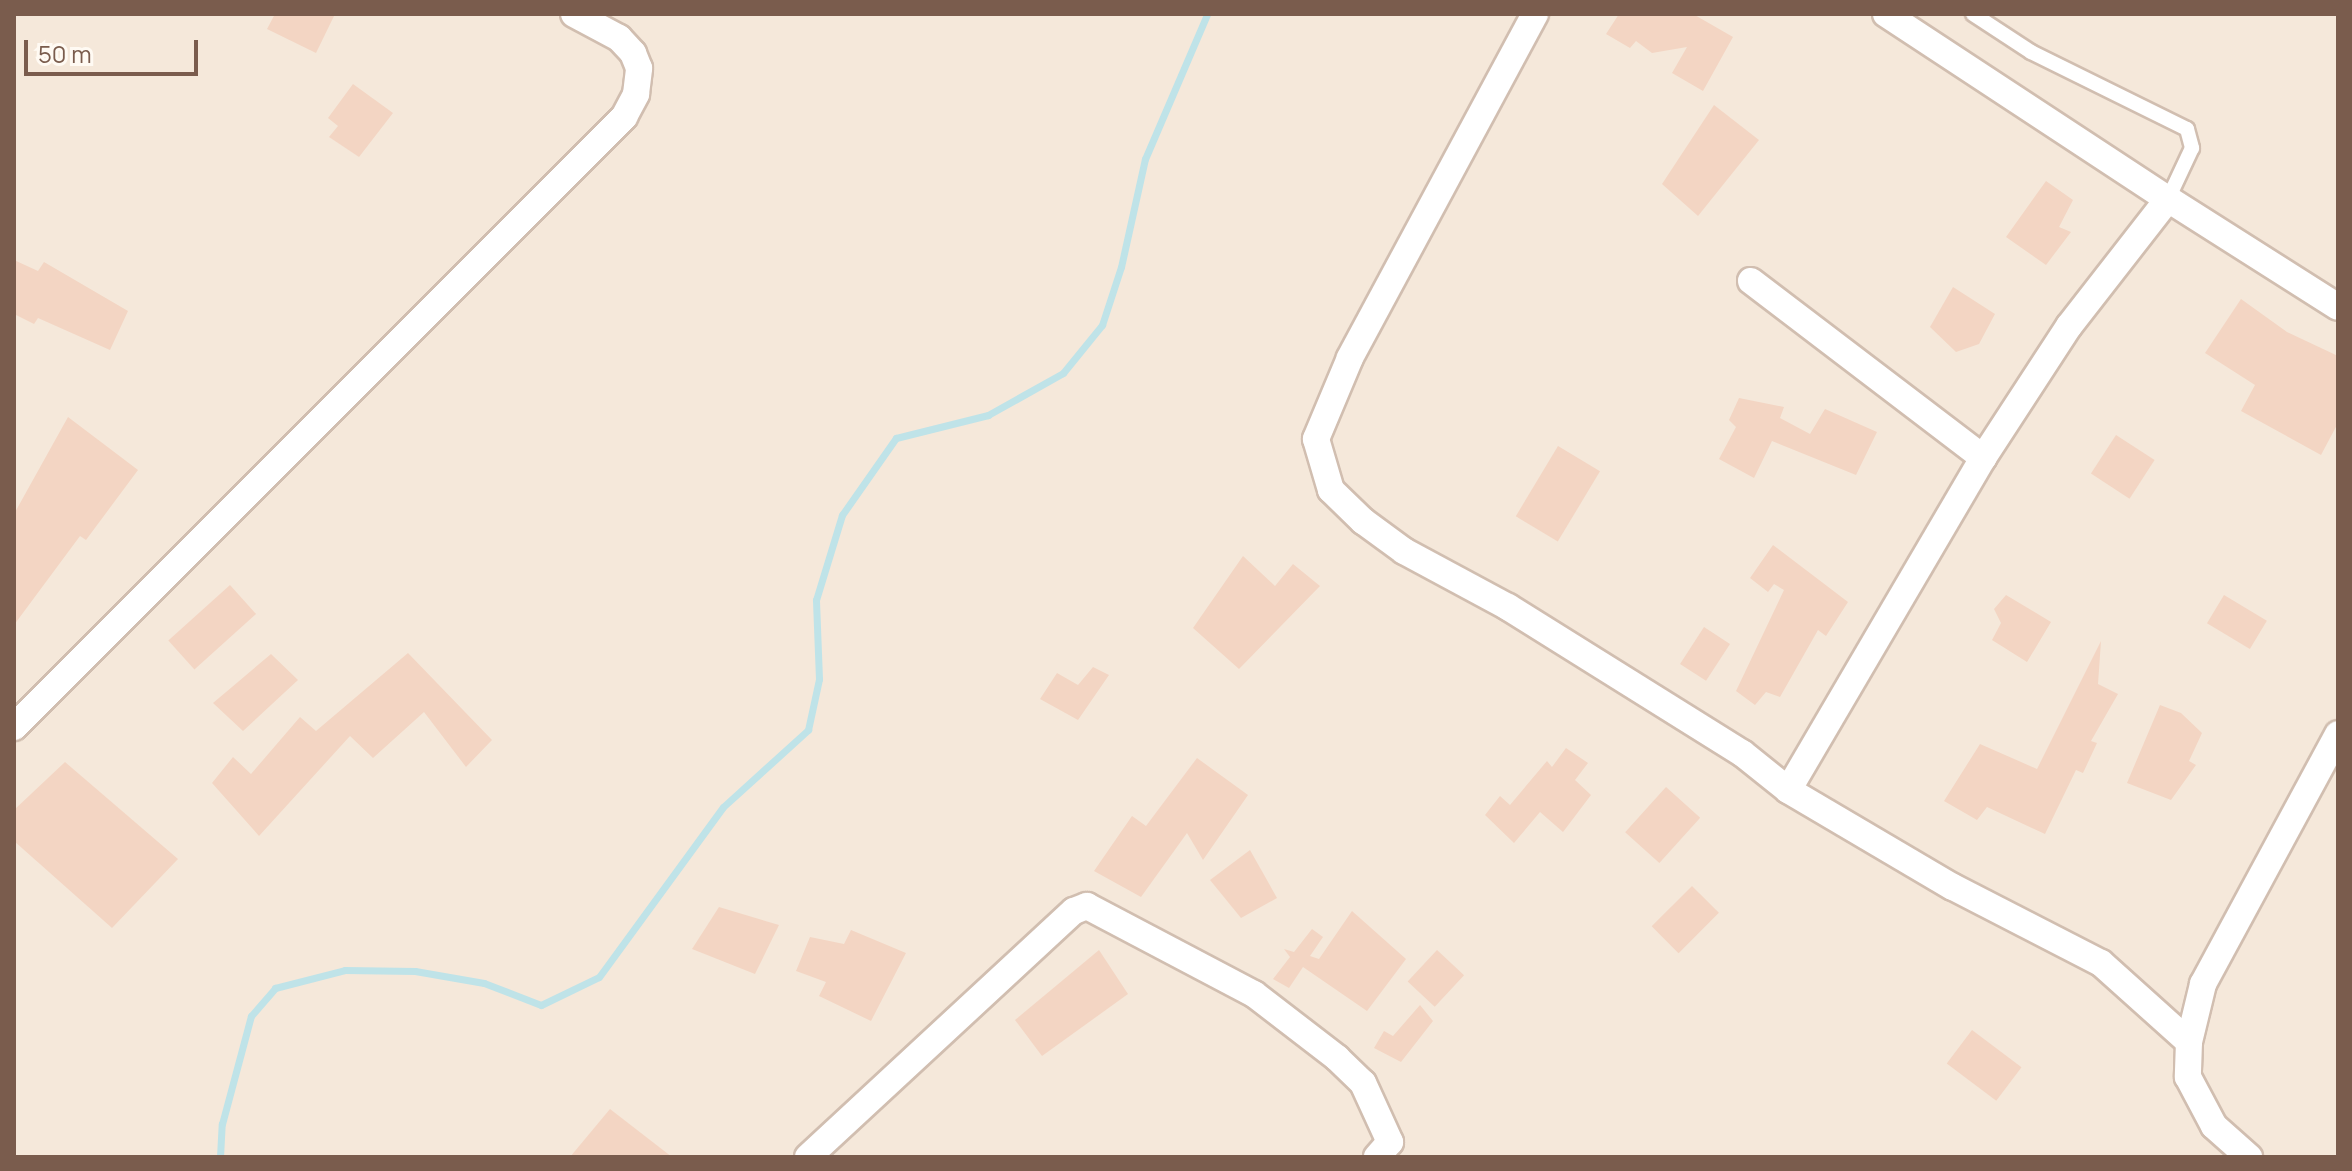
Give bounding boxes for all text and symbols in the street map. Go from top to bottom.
scale bar [28,24,202,74]
text: 50 m [38,37,92,70]

